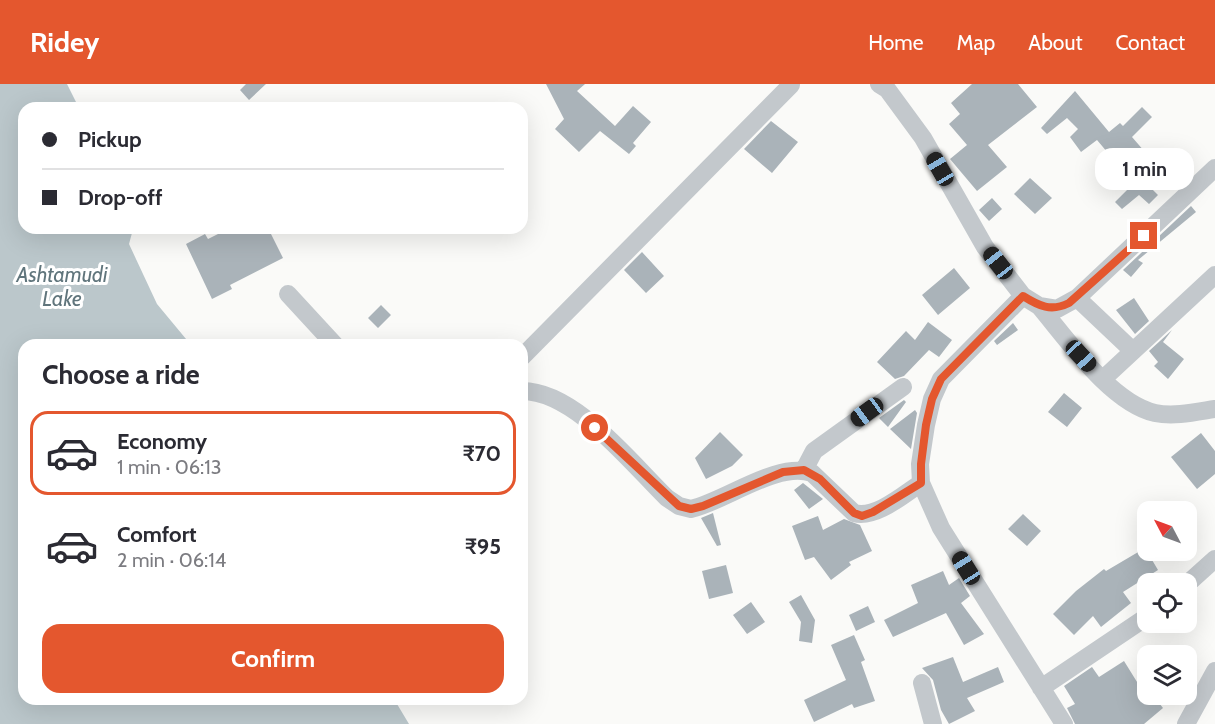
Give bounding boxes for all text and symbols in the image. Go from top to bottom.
text: Ridey [30,25,99,59]
text: Home [868,30,924,55]
text: Map [957,30,995,55]
text: About [1028,30,1082,55]
text: Contact [1115,30,1185,55]
text: Pickup [78,126,142,153]
car [923,149,957,189]
callout: 1 min [1094,149,1194,191]
text: 1 min [1122,157,1167,181]
text: Drop-off [78,184,162,211]
route end [1130,222,1157,249]
car [980,243,1016,283]
water label: Ashtamudi Lake [16,262,108,311]
car [1062,337,1100,375]
text: Choose a ride [42,358,200,391]
car [847,394,887,430]
route start [581,414,608,441]
icon: car [45,426,99,480]
text: Economy [117,428,207,455]
text: ₹70 [462,440,501,467]
text: 1 min · 06:13 [117,455,222,479]
north arrow [1137,501,1197,561]
map controls [1137,501,1197,705]
icon: car [45,519,99,573]
text: Comfort [117,521,196,548]
text: ₹95 [465,533,501,560]
text: 2 min · 06:14 [117,548,226,572]
car [949,548,983,588]
button: locate [1137,573,1197,633]
button: Confirm [42,624,504,693]
button: layers [1137,645,1197,705]

